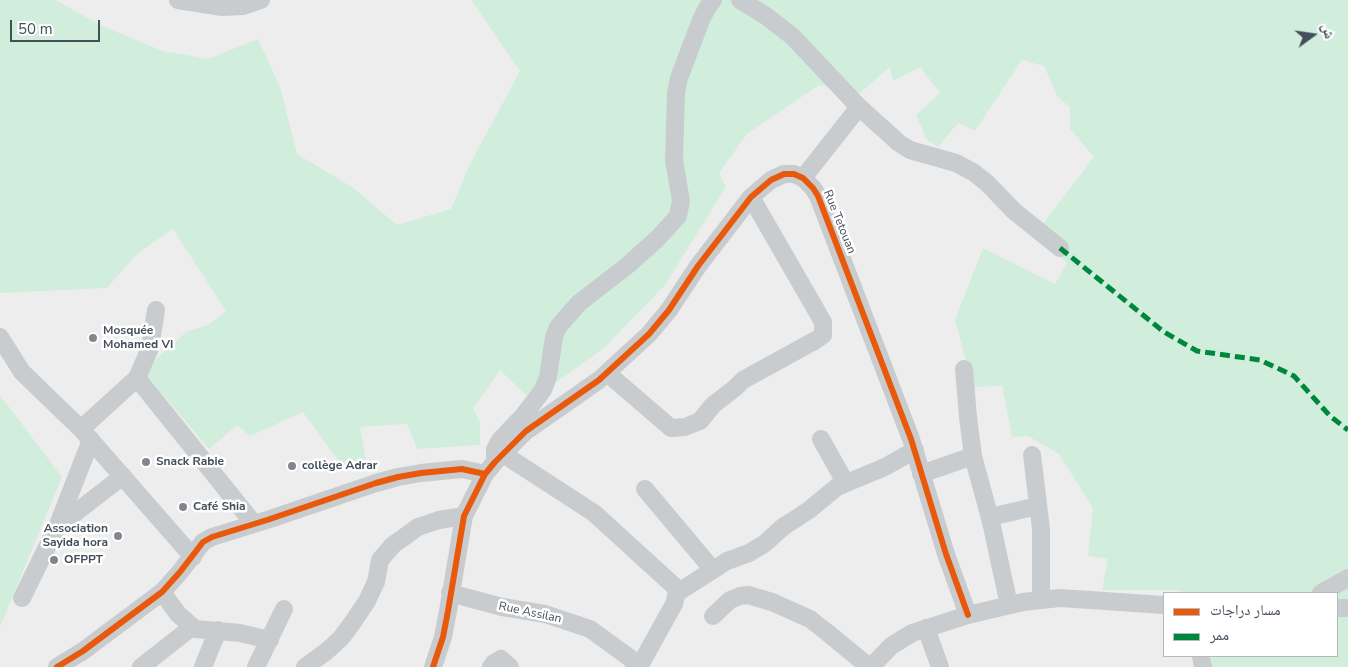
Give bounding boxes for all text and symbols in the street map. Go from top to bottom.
scale bar [12,10,102,42]
north arrow [1288,10,1338,60]
text: 50 m [18,19,53,39]
text: ش [1317,22,1339,41]
street label: Rue Tetouan [820,188,858,256]
place label: Mosquée Mohamed VI [103,324,173,352]
marker: Mosquée Mohamed VI [87,332,99,344]
place label: Snack Rabie [156,455,224,469]
marker: Snack Rabie [140,456,152,468]
place label: collège Adrar [302,459,378,473]
marker: collège Adrar [286,460,298,472]
place label: Café Shia [193,500,246,514]
marker: Café Shia [177,501,189,513]
place label: Association Sayida hora [42,522,108,550]
marker: Association Sayida hora [112,530,124,542]
place label: OFPPT [64,553,103,567]
marker: OFPPT [48,554,60,566]
legend [1163,592,1338,657]
street label: Rue Assilan [497,599,563,627]
text: مسار دراجات [1210,600,1281,620]
text: ممر [1210,625,1229,645]

